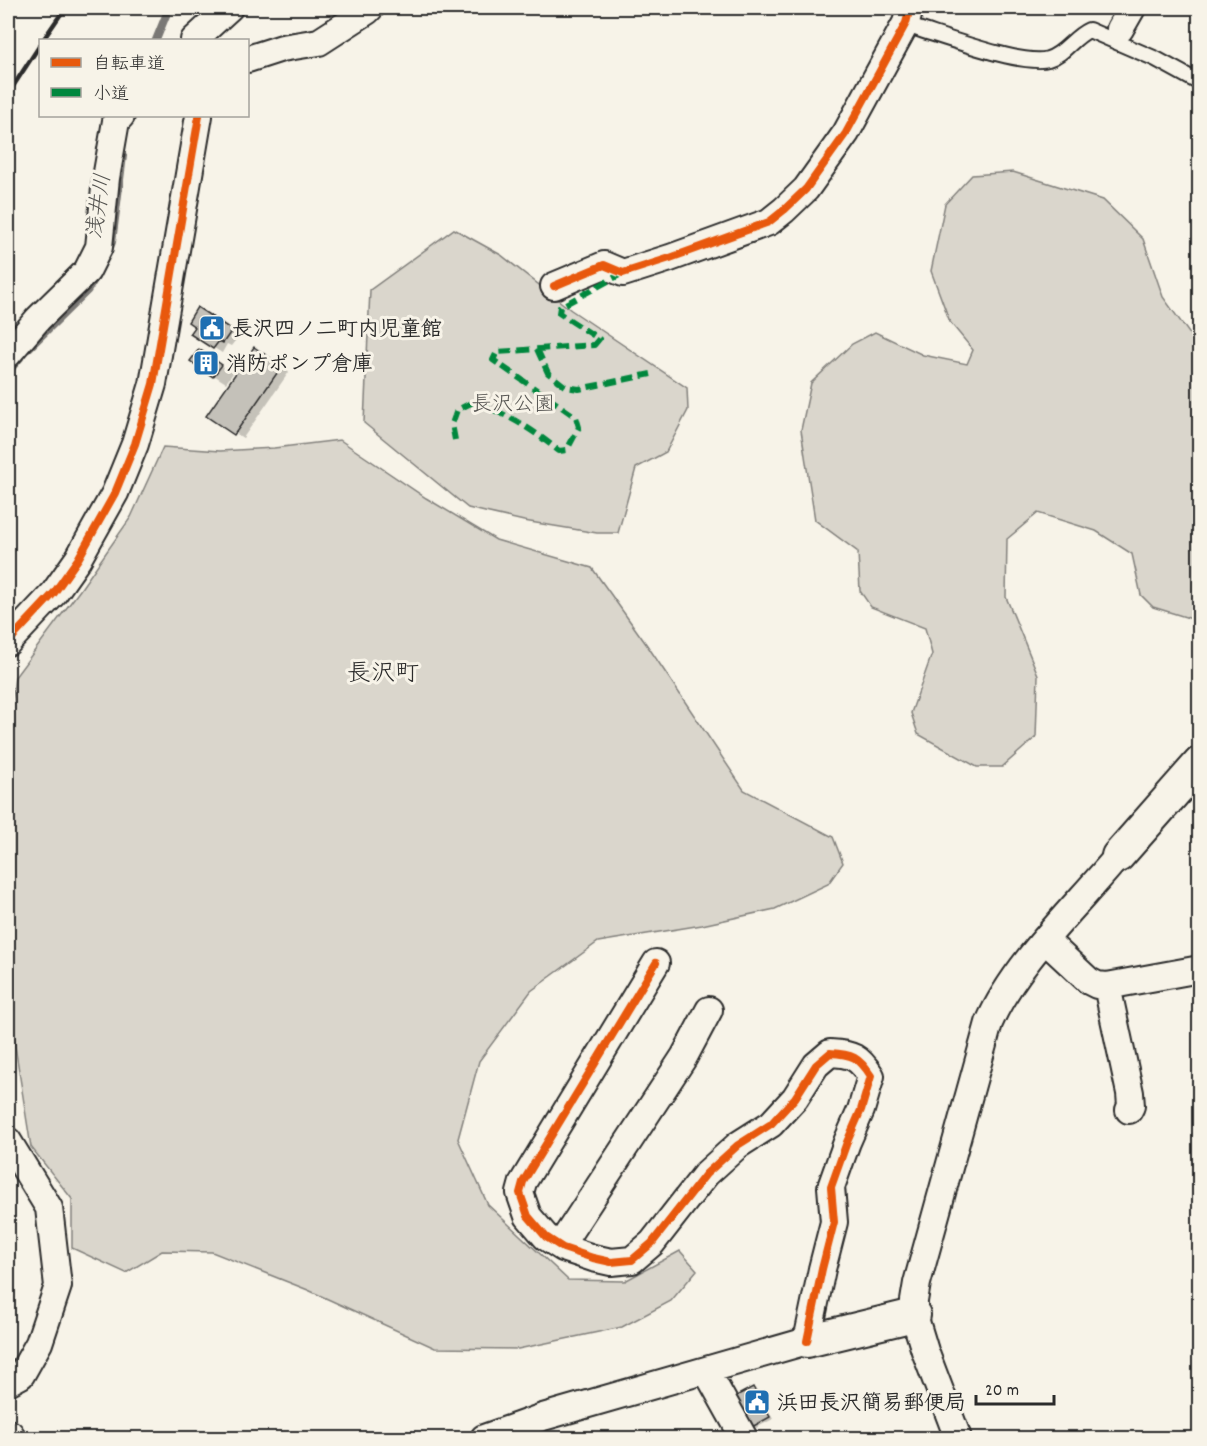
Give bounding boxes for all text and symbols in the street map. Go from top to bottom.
legend [39,39,249,117]
text: 自転車道 [93,53,165,78]
text: 小道 [93,83,129,108]
water label: 浅井川 [81,172,120,241]
public building icon: 長沢四ノ二町内児童館 [197,313,227,343]
place label: 長沢四ノ二町内児童館 [232,316,442,346]
building icon: 消防ポンプ倉庫 [191,348,221,378]
place label: 消防ポンプ倉庫 [226,351,373,381]
park label: 長沢公園 [471,391,555,421]
district label: 長沢町 [347,658,419,692]
scale bar [976,1368,1054,1406]
text: 20 m [985,1379,1019,1404]
public building icon: 浜田長沢簡易郵便局 [742,1387,772,1417]
place label: 浜田長沢簡易郵便局 [777,1390,966,1420]

